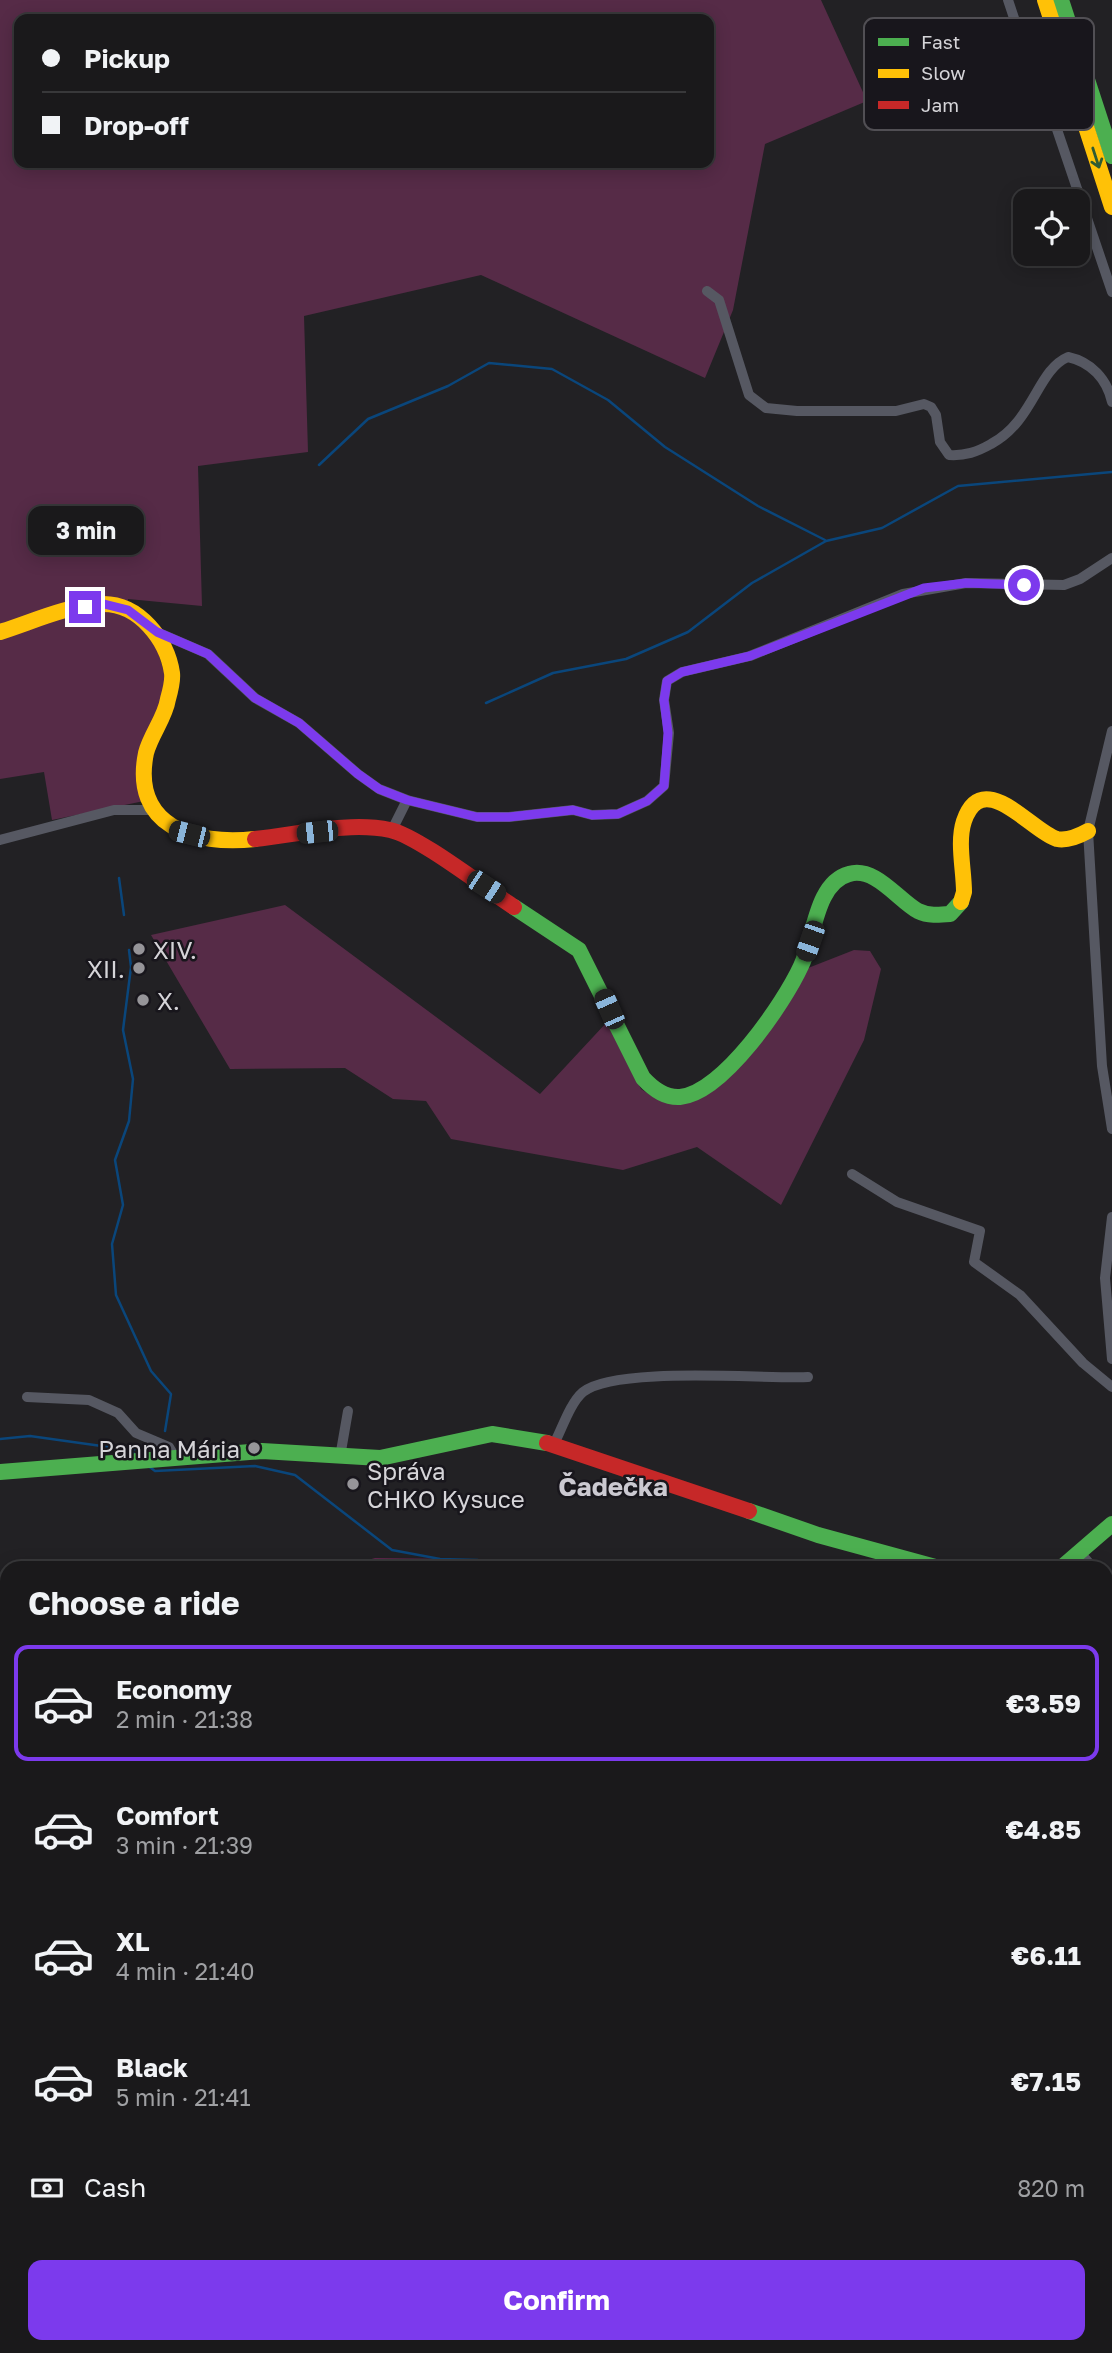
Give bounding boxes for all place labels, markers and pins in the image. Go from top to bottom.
place label: XIV. [153,935,197,964]
marker: XIV. [131,941,147,957]
place label: XII. [87,954,125,983]
marker: XII. [131,960,147,976]
place label: X. [157,986,180,1015]
marker: X. [135,992,151,1008]
place label: Panna Mária [98,1434,240,1463]
marker: Panna Mária [246,1440,262,1456]
place label: Správa CHKO Kysuce [367,1456,525,1513]
marker: Správa CHKO Kysuce [345,1476,361,1492]

